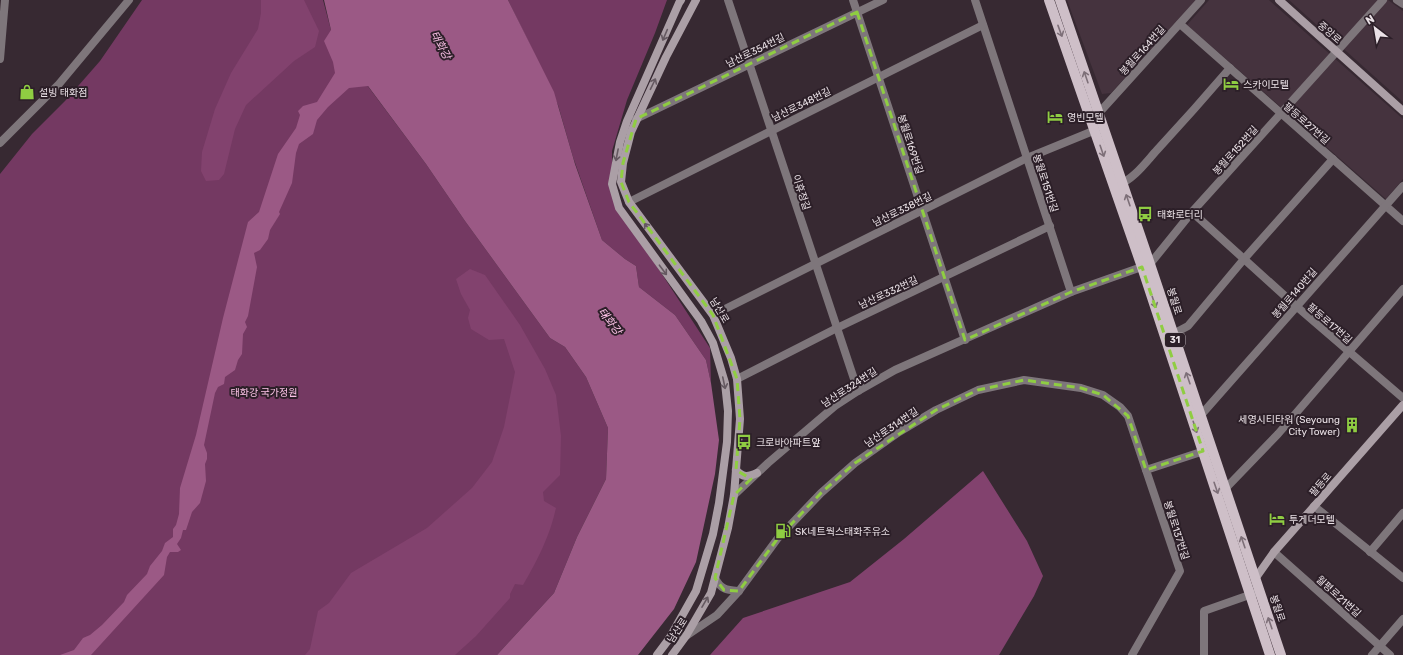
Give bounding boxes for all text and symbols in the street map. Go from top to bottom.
north arrow [1355,8,1395,48]
text: N [1363,12,1377,27]
street label: 중앙로 [1315,19,1344,46]
street label: 봉월로164번길 [1117,23,1168,78]
one-way arrow [1056,24,1064,36]
water label: 태화강 [428,29,454,63]
one-way arrow [660,29,668,41]
street label: 남산로354번길 [724,31,787,70]
one-way arrow [1082,71,1089,84]
hotel icon: 스카이모텔 [1222,75,1240,93]
one-way arrow [650,78,657,90]
place label: 스카이모텔 [1243,79,1289,91]
shop icon: 설빙 태화점 [18,83,36,101]
street label: 남산로348번길 [770,85,833,124]
place label: 설빙 태화점 [39,87,87,99]
street label: 팔등로27번길 [1281,101,1332,147]
hotel icon: 영빈모텔 [1046,108,1064,126]
place label: 영빈모텔 [1067,112,1104,124]
street label: 봉월로169번길 [895,113,925,176]
street label: 봉월로152번길 [1211,124,1261,178]
one-way arrow [1098,145,1106,157]
one-way arrow [612,149,620,162]
street label: 봉월로151번길 [1030,153,1060,214]
street label: 이휴정길 [790,173,812,212]
street label: 남산로338번길 [871,190,934,229]
one-way arrow [1124,195,1132,207]
bus stop icon: 태화로터리 [1136,205,1154,223]
place label: 태화로터리 [1157,209,1203,221]
one-way arrow [644,222,652,233]
one-way arrow [659,264,667,275]
street label: 봉월로140번길 [1270,266,1320,321]
street label: 남산로332번길 [857,274,920,312]
street label: 봉월로 [1164,286,1184,316]
one-way arrow [1150,295,1158,307]
street label: 남산로 [707,296,731,325]
street label: 팔등로17번길 [1304,301,1354,346]
water label: 태화강 [595,305,625,339]
road number: 31 [1165,333,1185,347]
street label: 남산로324번길 [819,365,880,410]
one-way arrow [1184,372,1191,385]
one-way arrow [721,376,729,389]
park label: 태화강 국가정원 [231,387,297,399]
street label: 남산로314번길 [862,405,921,450]
place label: 세영시티타워 (Seyoung City Tower) [1238,414,1340,438]
building icon: 세영시티타워 (Seyoung City Tower) [1343,416,1361,434]
one-way arrow [1192,420,1199,433]
bus stop icon: 크로바아파트앞 [735,433,753,451]
place label: 크로바아파트앞 [756,437,820,449]
street label: 팔등로 [1307,470,1334,499]
one-way arrow [1212,482,1220,494]
street label: 봉월로137번길 [1161,499,1191,561]
hotel icon: 투게더모텔 [1268,510,1286,528]
place label: 투게더모텔 [1289,514,1335,526]
fuel station icon: SK네트웍스태화주유소 [774,522,792,540]
place label: SK네트웍스태화주유소 [795,526,890,538]
one-way arrow [1239,536,1246,549]
street label: 월평로21번길 [1313,573,1363,620]
street label: 봉월로 [1267,593,1287,623]
one-way arrow [702,596,710,608]
street label: 남산로 [665,616,690,645]
one-way arrow [1266,617,1274,629]

